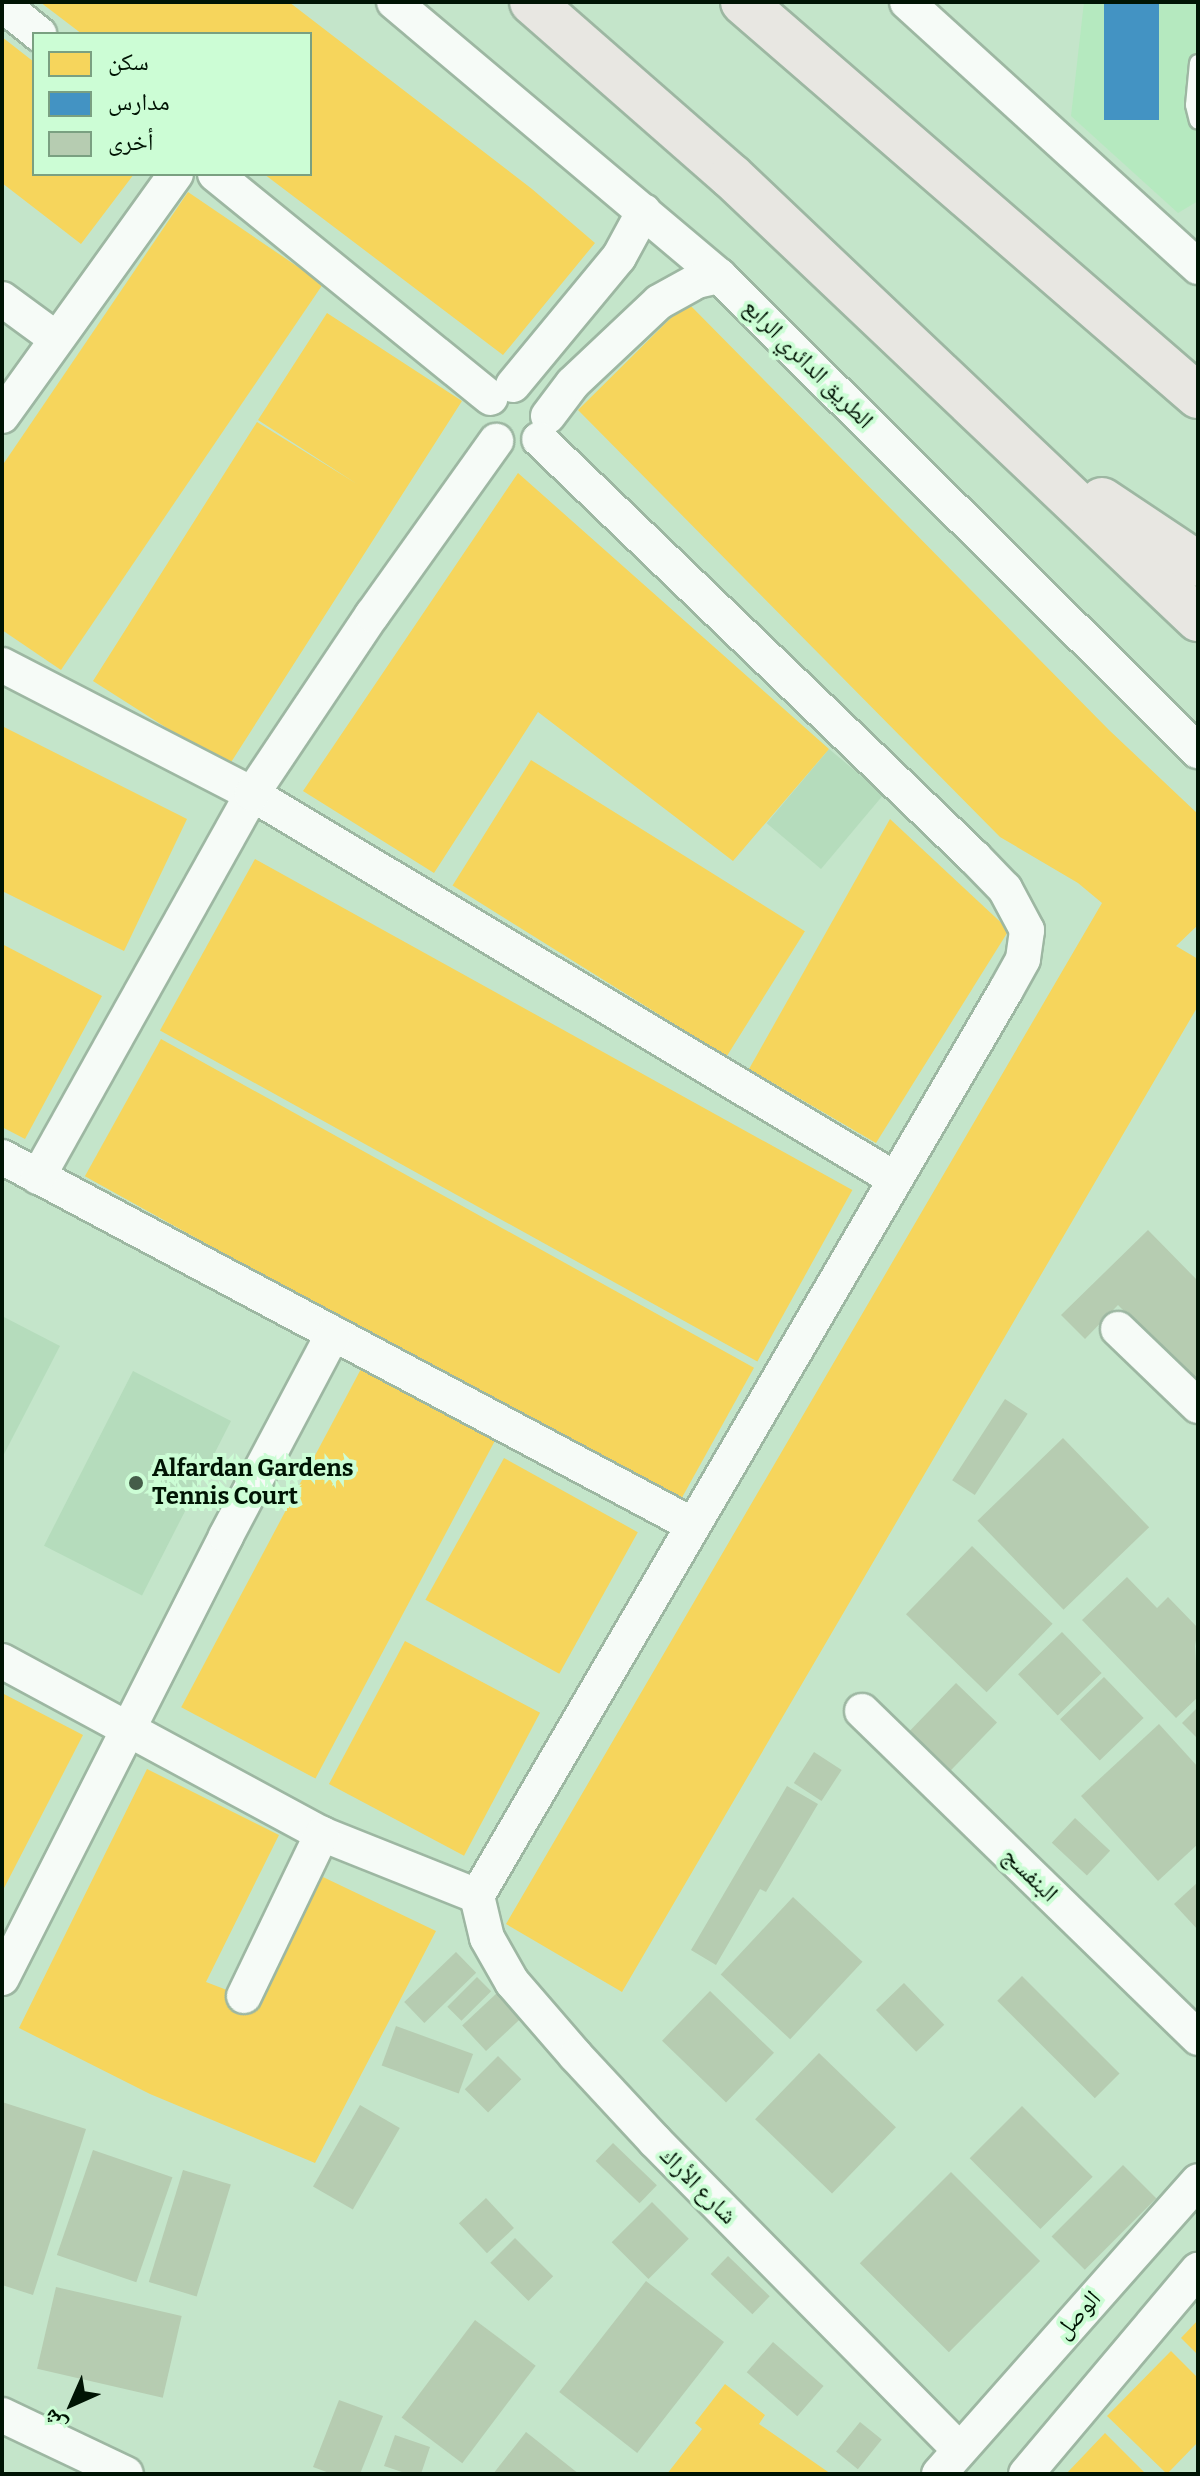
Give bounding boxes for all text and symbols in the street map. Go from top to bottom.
legend [32,32,312,176]
text: سكن [108,48,149,76]
text: مدارس [108,88,170,116]
text: أخرى [108,128,154,156]
street label: الطريق الدائري الرابع [737,293,879,435]
place label: Alfardan Gardens Tennis Court [152,1455,354,1511]
marker: Alfardan Gardens Tennis Court [127,1474,145,1492]
street label: البنفسج [996,1842,1064,1908]
street label: شارع الأراك [654,2142,742,2230]
street label: الوصل [1049,2285,1107,2345]
north arrow [32,2364,112,2444]
text: ش [37,2404,72,2439]

